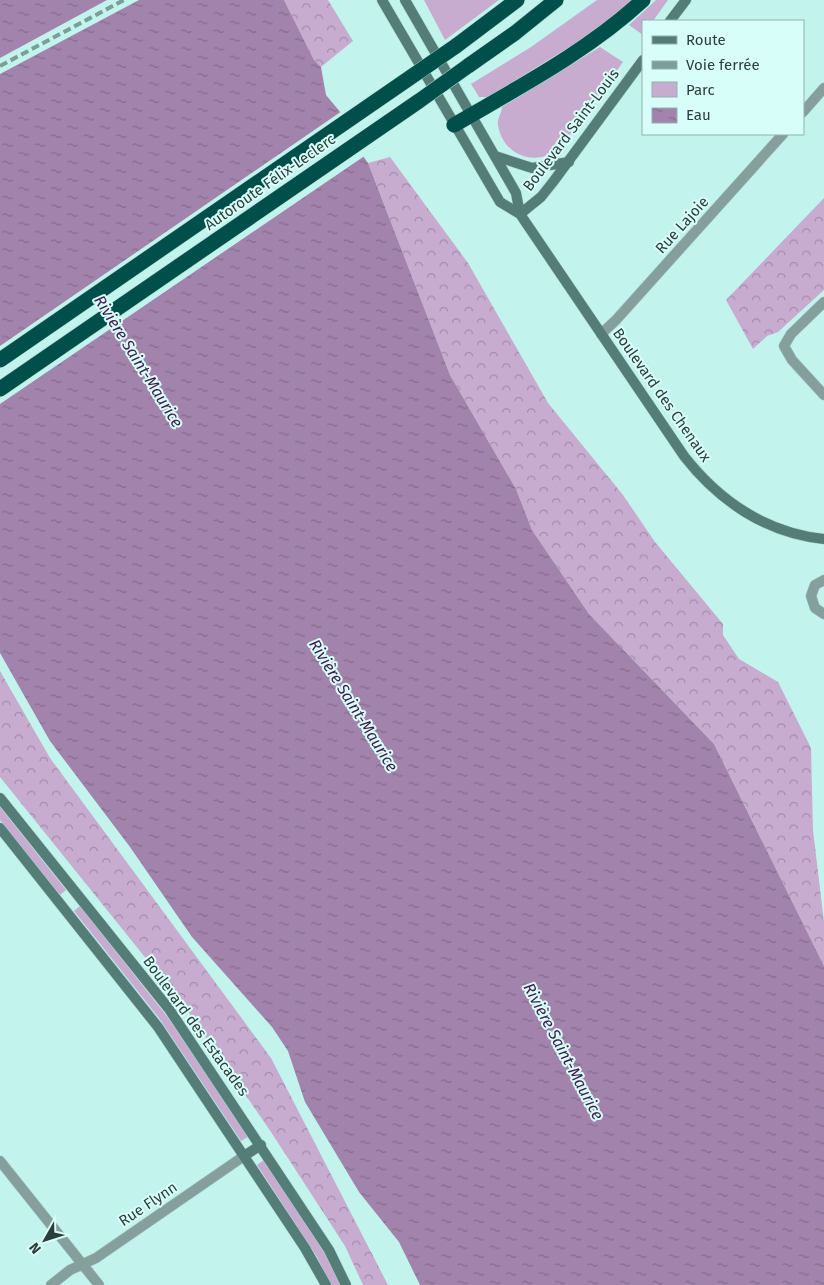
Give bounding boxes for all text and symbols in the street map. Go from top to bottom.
legend [642,20,804,135]
text: Route [686,31,726,49]
text: Voie ferrée [686,56,760,74]
street label: Boulevard Saint-Louis [519,65,623,195]
text: Parc [686,81,715,99]
text: Eau [686,106,711,124]
street label: Autoroute Félix-Leclerc [201,130,339,234]
street label: Rue Lajoie [652,193,712,257]
water label: Rivière Saint-Maurice [90,292,187,431]
street label: Boulevard des Chenaux [609,325,715,466]
water label: Rivière Saint-Maurice [305,636,402,775]
street label: Boulevard des Estacades [139,953,253,1099]
water label: Rivière Saint-Maurice [519,980,608,1123]
street label: Rue Flynn [115,1178,181,1230]
north arrow [20,1215,70,1265]
text: N [26,1239,45,1257]

